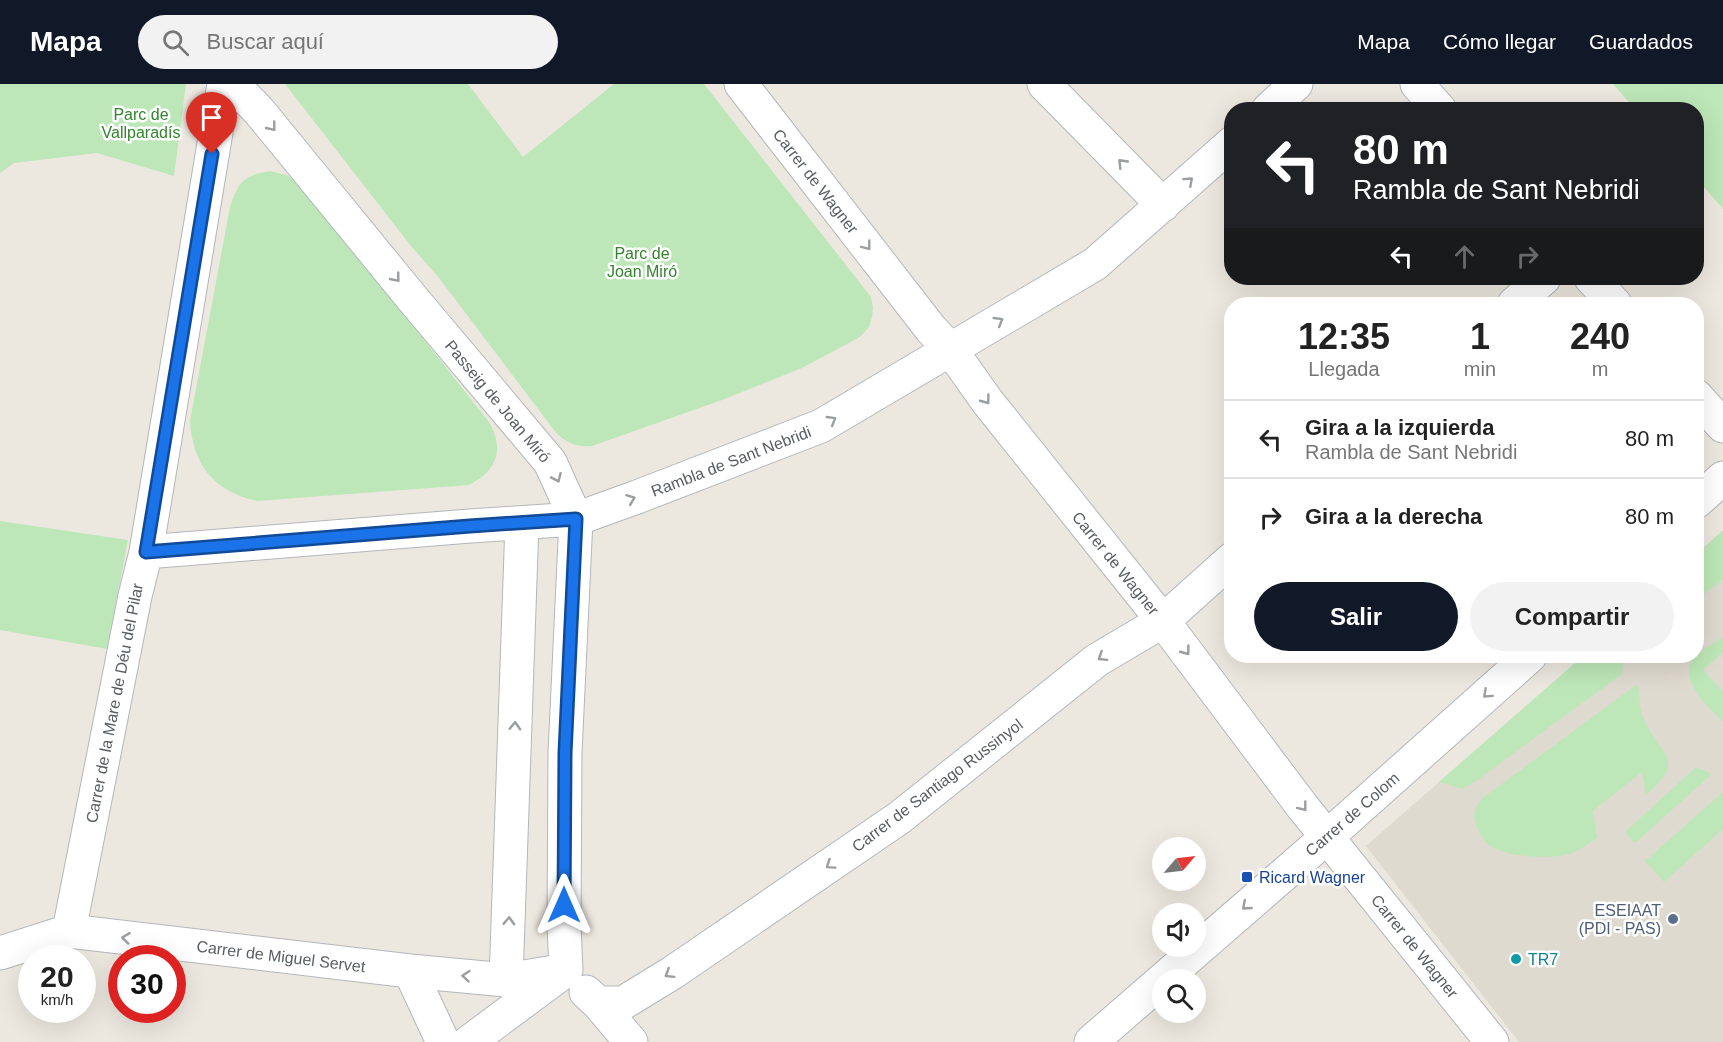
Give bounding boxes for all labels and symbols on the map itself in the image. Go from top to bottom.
pin [186,92,237,154]
park label: Parc de Vallparadís [102,106,180,141]
one-way arrow [265,120,276,131]
street label: Carrer de Wagner [770,126,862,237]
one-way arrow [1118,160,1129,170]
one-way arrow [1183,177,1193,188]
one-way arrow [859,239,870,250]
park label: Parc de Joan Miró [607,245,677,280]
one-way arrow [388,271,399,282]
one-way arrow [993,316,1003,328]
street label: Passeig de Joan Miró [442,337,554,466]
one-way arrow [979,393,990,404]
one-way arrow [826,416,836,427]
street label: Rambla de Sant Nebridi [649,423,814,500]
one-way arrow [550,472,562,483]
one-way arrow [625,494,636,506]
street label: Carrer de Wagner [1069,508,1163,619]
street label: Carrer de la Mare de Déu del Pilar [83,581,146,824]
one-way arrow [1178,645,1189,656]
one-way arrow [1098,650,1108,662]
one-way arrow [1483,687,1494,698]
street label: Carrer de Santiago Russinyol [849,716,1026,855]
one-way arrow [509,722,521,731]
street label: Carrer de Colom [1302,769,1403,860]
one-way arrow [1296,801,1307,812]
north arrow [1152,837,1206,891]
one-way arrow [826,858,837,869]
place label: Ricard Wagner [1259,869,1366,886]
marker: Ricard Wagner [1240,870,1254,884]
position arrow [532,873,596,937]
street label: Carrer de Wagner [1368,891,1462,1002]
one-way arrow [1242,899,1253,910]
place label: ESEIAAT (PDI - PAS) [1579,902,1661,937]
marker: ESEIAAT (PDI - PAS) [1666,912,1680,926]
one-way arrow [502,917,515,926]
one-way arrow [122,932,131,944]
street label: Carrer de Miguel Servet [196,938,367,975]
speed limit sign: 30 [108,945,186,1023]
place label: TR7 [1528,951,1558,968]
marker: TR7 [1509,952,1523,966]
one-way arrow [665,967,675,979]
one-way arrow [462,970,471,983]

